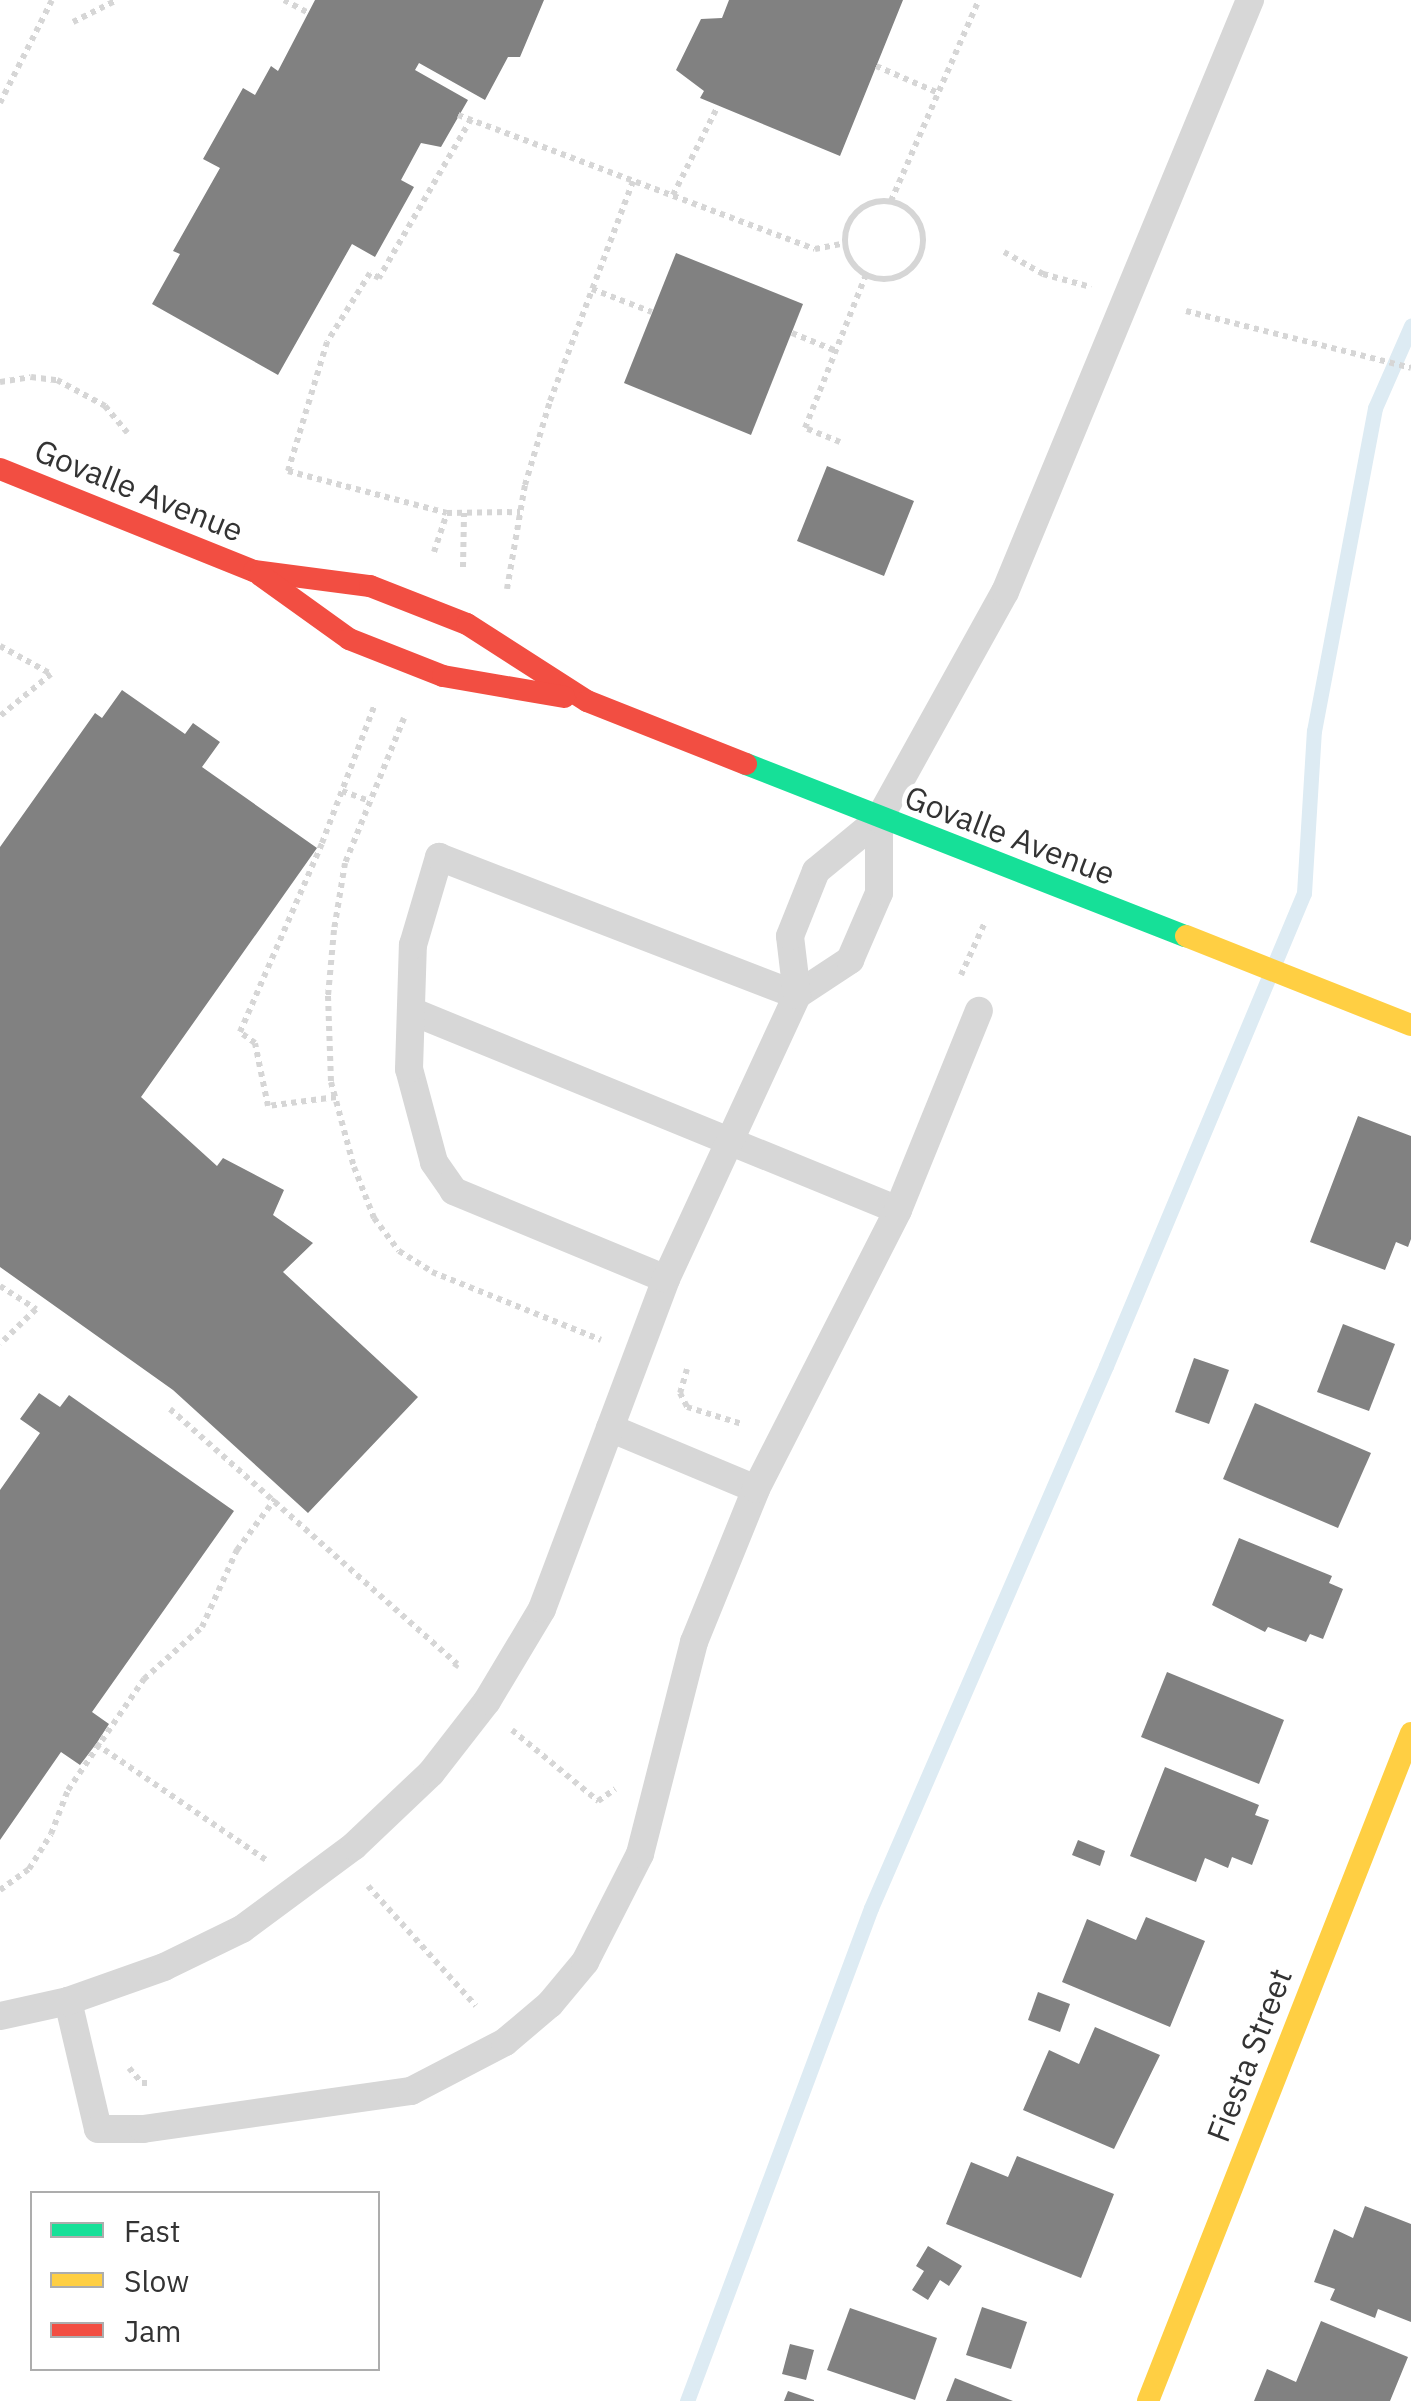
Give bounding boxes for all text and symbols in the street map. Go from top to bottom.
street label: Govalle Avenue [29,431,249,549]
street label: Govalle Avenue [900,777,1120,893]
street label: Fiesta Street [1198,1963,1300,2147]
legend [30,2191,380,2371]
text: Fast [124,2211,181,2250]
text: Slow [124,2261,189,2300]
text: Jam [124,2311,182,2350]

